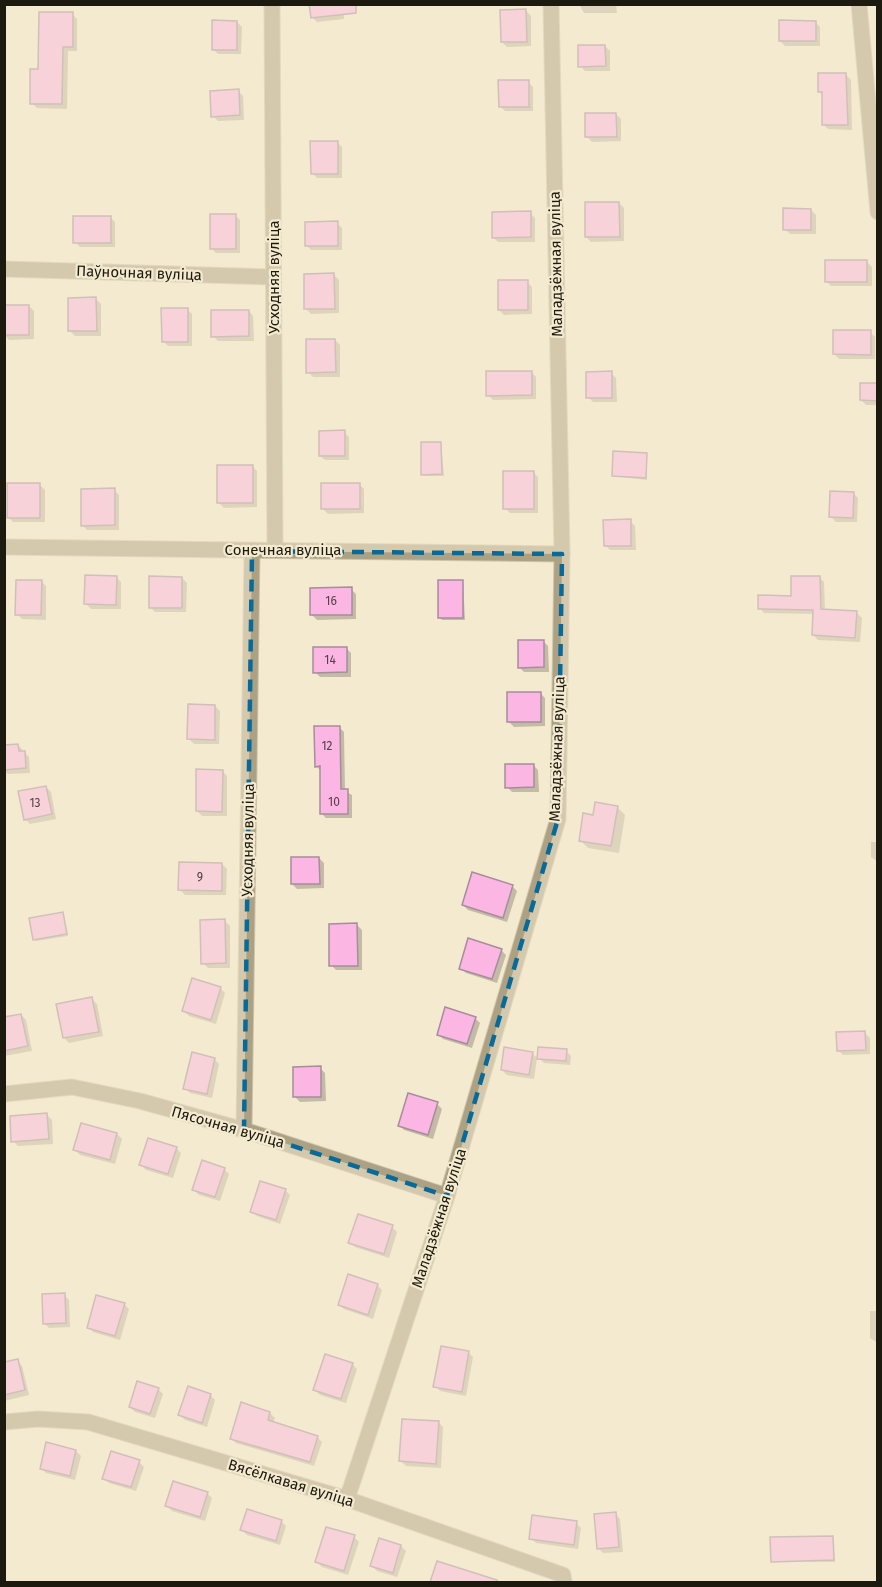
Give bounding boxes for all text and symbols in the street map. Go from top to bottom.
street label: Маладзёжная вуліца [546,191,566,337]
street label: Усходняя вуліца [265,220,283,334]
street label: Паўночная вуліца [76,262,202,284]
street label: Сонечная вуліца [225,541,341,559]
house number: 16 [325,594,337,608]
house number: 14 [324,653,336,667]
street label: Маладзёжная вуліца [545,676,569,822]
house number: 12 [321,739,333,753]
street label: Усходняя вуліца [238,783,258,897]
house number: 10 [328,795,340,809]
house number: 13 [29,796,41,810]
house number: 9 [197,870,203,884]
street label: Пясочная вуліца [169,1102,287,1152]
street label: Маладзёжная вуліца [408,1146,470,1290]
street label: Вясёлкавая вуліца [226,1455,356,1511]

